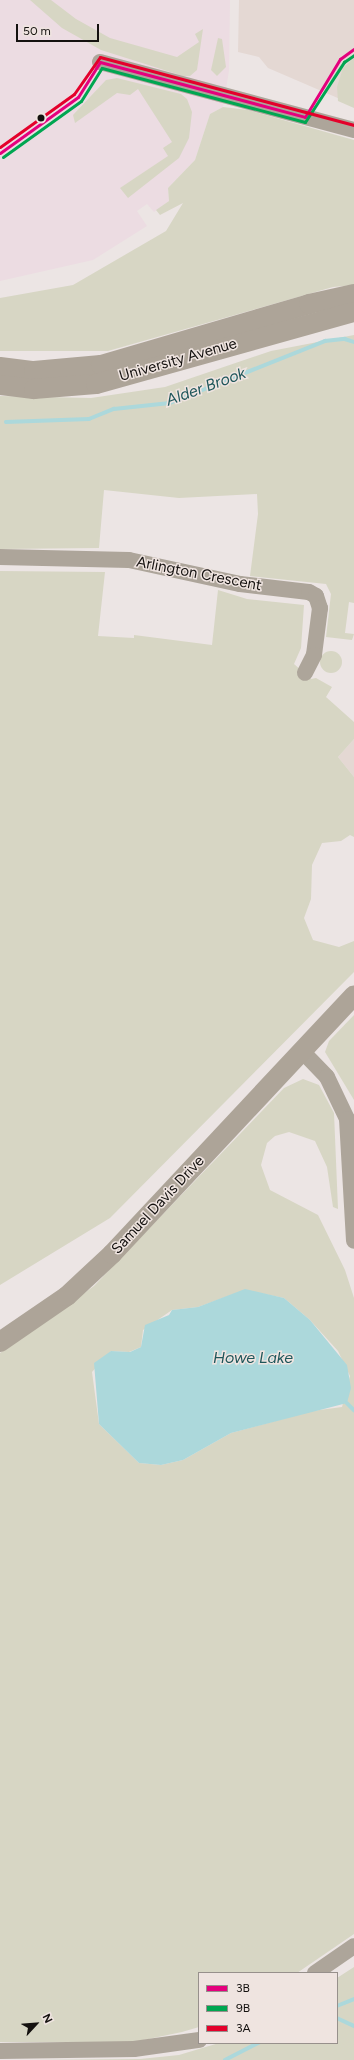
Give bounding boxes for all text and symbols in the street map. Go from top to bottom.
scale bar [18,16,101,42]
text: 50 m [23,24,51,38]
unlabelled marker [36,113,46,123]
street label: University Avenue [117,335,239,385]
water label: Alder Brook [163,364,249,410]
street label: Arlington Crescent [135,553,263,595]
street label: Samuel Davis Drive [108,1152,208,1258]
water label: Howe Lake [213,1348,293,1368]
legend [198,1972,338,2044]
text: 3B [236,1981,250,1995]
text: 9B [236,2001,250,2015]
north arrow [16,2004,56,2044]
text: N [40,2012,55,2025]
text: 3A [236,2021,251,2035]

